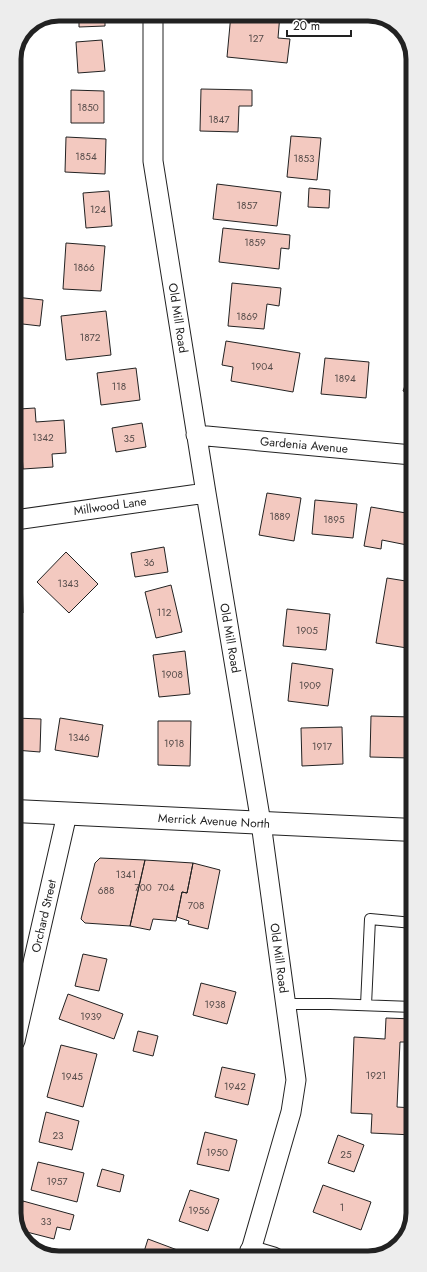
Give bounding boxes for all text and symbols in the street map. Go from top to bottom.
scale bar [287,12,351,38]
text: 20 m [293,17,320,35]
house number: 127 [248,31,264,46]
house number: 1850 [77,100,99,115]
house number: 1847 [208,112,230,127]
house number: 1854 [75,149,97,164]
house number: 1853 [293,151,315,166]
house number: 1857 [237,198,258,213]
house number: 124 [90,202,106,217]
house number: 1859 [244,235,266,250]
house number: 1866 [73,260,95,275]
street label: Old Mill Road [164,282,192,354]
house number: 1869 [236,309,258,324]
house number: 1872 [80,330,101,345]
house number: 1904 [251,359,273,374]
house number: 1894 [334,371,356,386]
house number: 118 [112,379,126,394]
house number: 1342 [32,430,54,445]
house number: 35 [123,431,135,446]
street label: Gardenia Avenue [259,432,349,458]
street label: Millwood Lane [72,492,148,520]
house number: 1889 [269,509,291,524]
house number: 1895 [323,512,345,527]
house number: 36 [143,555,155,570]
house number: 1343 [57,576,79,591]
street label: Old Mill Road [215,602,245,674]
house number: 112 [157,605,172,620]
house number: 1905 [296,623,318,638]
house number: 1908 [161,667,183,682]
house number: 1909 [299,678,321,693]
house number: 1346 [68,730,90,745]
house number: 1918 [164,736,184,751]
house number: 1917 [312,739,333,754]
street label: Merrick Avenue North [158,809,270,833]
house number: 1341 [116,867,136,882]
street label: Orchard Street [27,878,61,954]
house number: 700 [134,880,152,895]
house number: 704 [157,880,175,895]
house number: 688 [98,883,114,898]
house number: 708 [188,898,204,913]
street label: Old Mill Road [265,922,293,994]
house number: 1938 [204,997,226,1012]
house number: 1939 [80,1009,102,1024]
house number: 1921 [366,1068,386,1083]
house number: 1945 [61,1069,83,1084]
house number: 1942 [224,1079,246,1094]
house number: 23 [52,1128,64,1143]
house number: 1950 [206,1145,228,1160]
house number: 25 [340,1147,352,1162]
house number: 1957 [46,1174,68,1189]
house number: 1 [340,1200,344,1215]
house number: 1956 [188,1203,210,1218]
house number: 33 [41,1214,52,1229]

